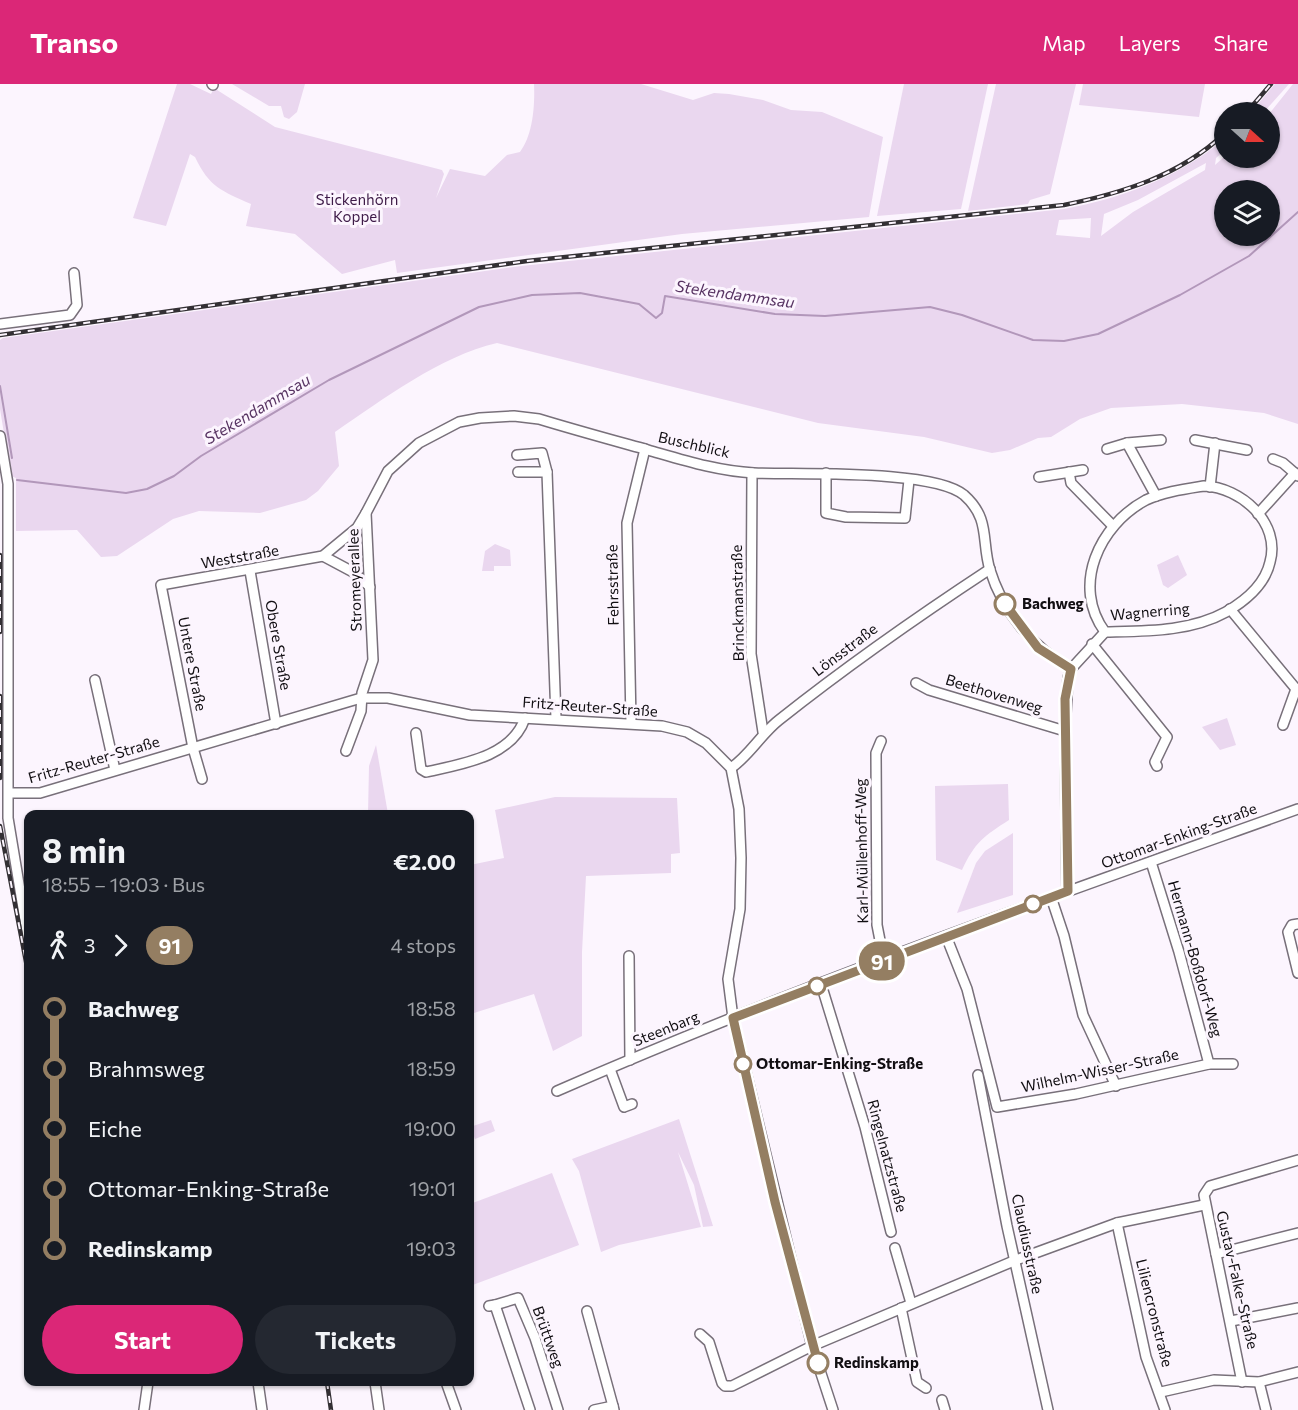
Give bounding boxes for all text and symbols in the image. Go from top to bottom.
text: Transo [30,25,118,59]
text: Map [1042,30,1086,55]
text: Layers [1119,30,1181,55]
text: Share [1214,30,1268,55]
north arrow [1214,102,1280,168]
map controls [1214,102,1280,246]
button: layers [1214,180,1280,246]
park label: Stickenhörn Koppel [316,190,398,225]
water label: Stekendammsau [674,276,796,311]
water label: Stekendammsau [200,369,313,448]
street label: Buschblick [657,427,732,461]
street label: Stromeyerallee [343,528,365,632]
street label: Weststraße [199,540,280,572]
street label: Fehrsstraße [602,544,622,626]
street label: Brinckmanstraße [727,544,747,662]
marker: Bachweg [994,593,1016,615]
place label: Bachweg [1022,594,1084,612]
street label: Obere Straße [262,598,296,691]
street label: Wagnerring [1109,599,1190,623]
street label: Untere Straße [175,615,211,712]
street label: Lönsstraße [808,619,880,679]
street label: Beethovenweg [944,670,1045,716]
street label: Fritz-Reuter-Straße [522,692,659,720]
street label: Fritz-Reuter-Straße [26,732,162,786]
street label: Karl-Müllenhoff-Weg [851,778,871,924]
street label: Ottomar-Enking-Straße [1098,798,1259,872]
text: 8 min [42,829,126,870]
text: €2.00 [393,848,456,875]
text: 18:55 – 19:03 · Bus [42,872,205,896]
street label: Hermann-Boßdorf-Weg [1165,878,1227,1039]
unlabelled marker [1024,895,1042,913]
icon: walk [42,929,75,962]
icon: forward [104,929,137,962]
text: 3 [84,933,95,957]
text: 91 [158,933,181,958]
text: 4 stops [390,933,456,957]
line badge: 91 [855,942,909,980]
text: 91 [871,949,893,974]
unlabelled marker [808,977,826,995]
text: Bachweg [88,995,179,1022]
text: 18:58 [407,996,456,1020]
street label: Steenbarg [630,1007,701,1050]
street label: Wilhelm-Wisser-Straße [1019,1045,1180,1096]
place label: Ottomar-Enking-Straße [756,1054,923,1072]
text: Brahmsweg [88,1055,205,1082]
marker: Ottomar-Enking-Straße [734,1055,752,1073]
text: 18:59 [407,1056,456,1080]
street label: Ringelnatzstraße [864,1097,912,1214]
text: Eiche [88,1115,142,1142]
text: 19:00 [404,1116,456,1140]
text: Ottomar-Enking-Straße [88,1175,329,1202]
text: 19:01 [409,1176,456,1200]
street label: Claudiusstraße [1009,1192,1047,1295]
street label: Gustav-Falke-Straße [1213,1209,1263,1351]
text: Redinskamp [88,1235,212,1262]
text: 19:03 [406,1236,456,1260]
street label: Liliencronstraße [1133,1257,1177,1369]
street label: Brüttweg [530,1303,568,1370]
button: Start [42,1305,243,1374]
button: Tickets [255,1305,456,1374]
marker: Redinskamp [807,1352,829,1374]
place label: Redinskamp [834,1353,919,1371]

